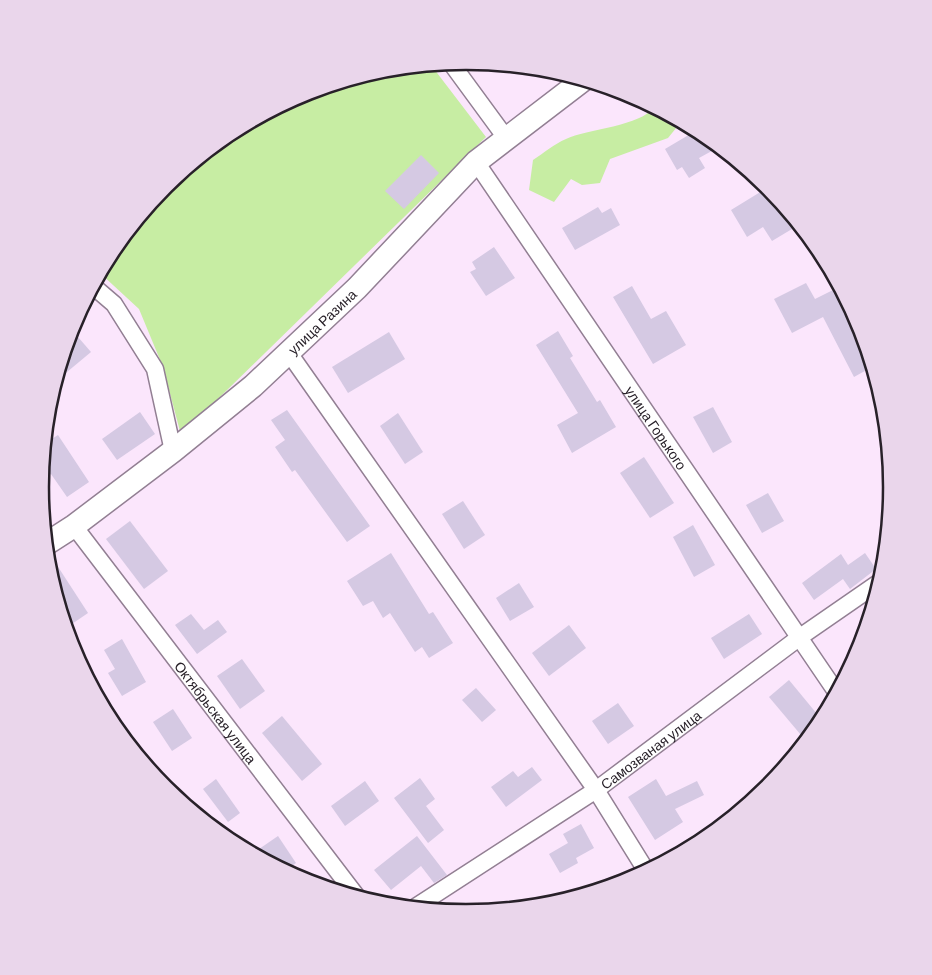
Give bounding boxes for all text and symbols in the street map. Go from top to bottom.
street label: улица Разина [284,285,360,357]
street label: улица Горького [622,382,691,473]
street label: Октябрьская улица [171,657,261,767]
street label: Самозваная улица [597,706,704,792]

